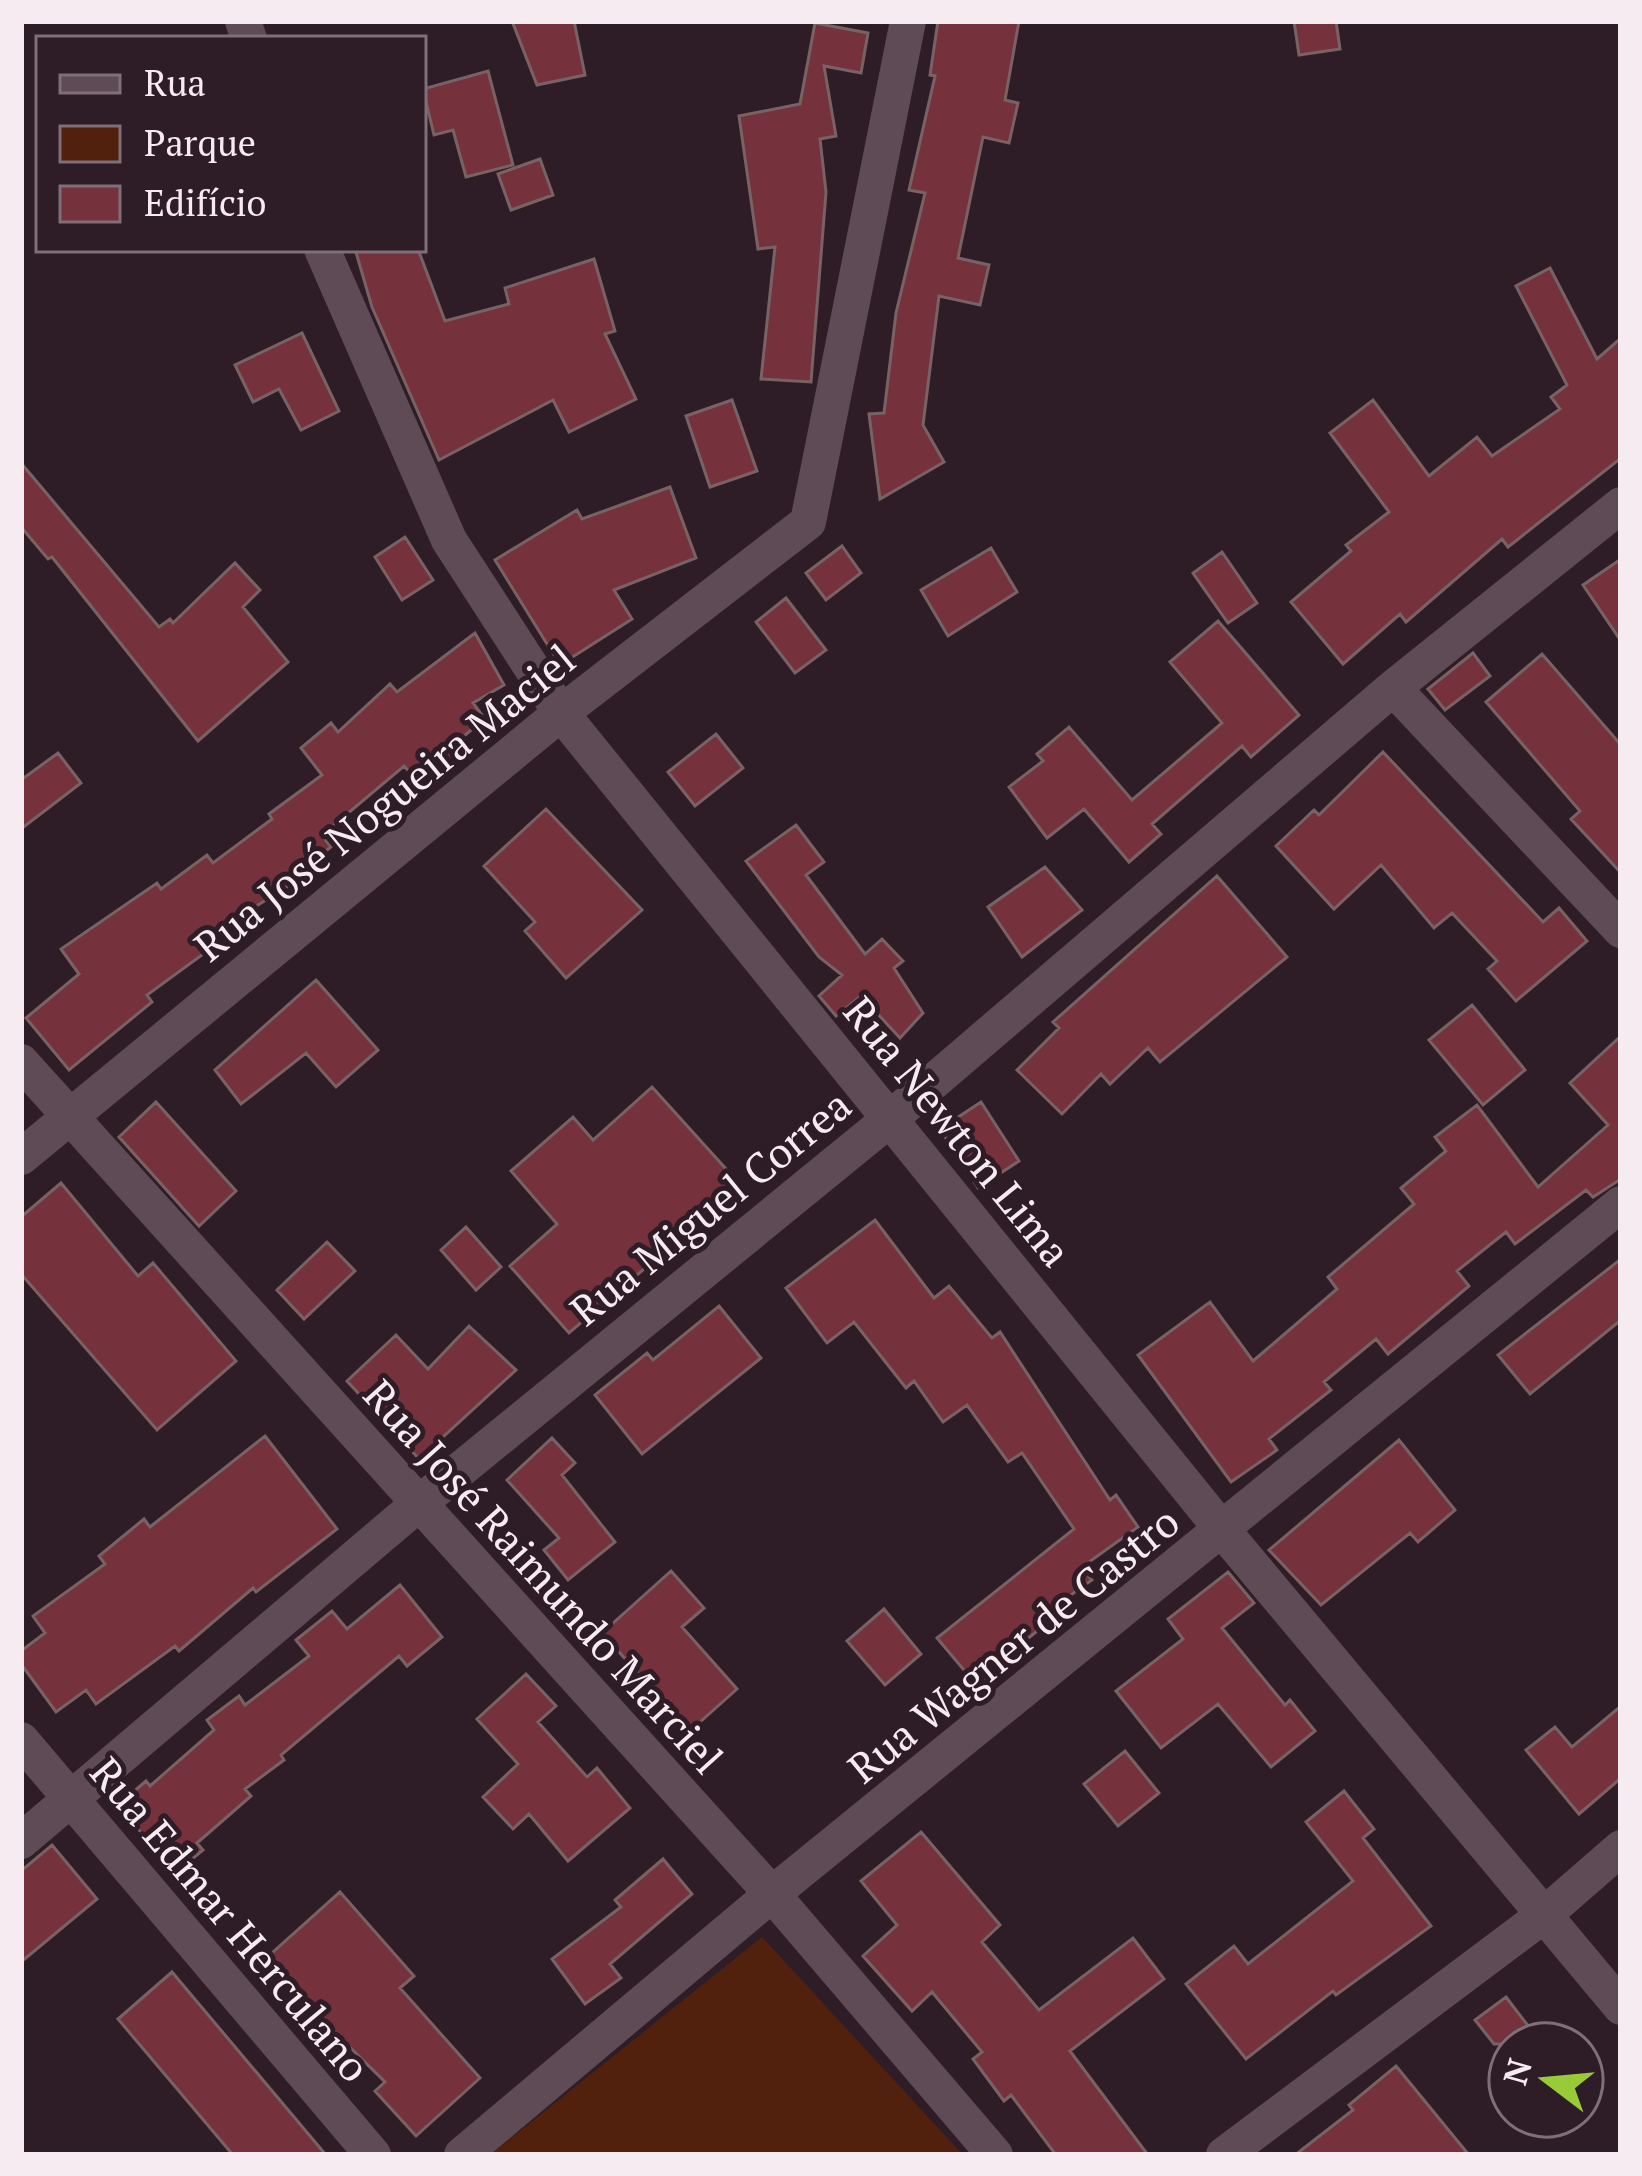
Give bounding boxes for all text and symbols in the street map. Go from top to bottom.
legend [36,36,426,252]
text: Rua [144,59,206,106]
text: Parque [144,119,256,166]
text: Edifício [144,179,266,226]
street label: Rua José Nogueira Maciel [182,631,586,973]
street label: Rua Newton Lima [832,984,1084,1278]
street label: Rua Miguel Correa [558,1077,862,1337]
street label: Rua José Raimundo Marciel [352,1367,736,1785]
street label: Rua Wagner de Castro [836,1493,1190,1795]
street label: Rua Edmar Herculano [79,1745,383,2093]
north arrow [1486,2020,1606,2140]
text: N [1493,2054,1541,2090]

